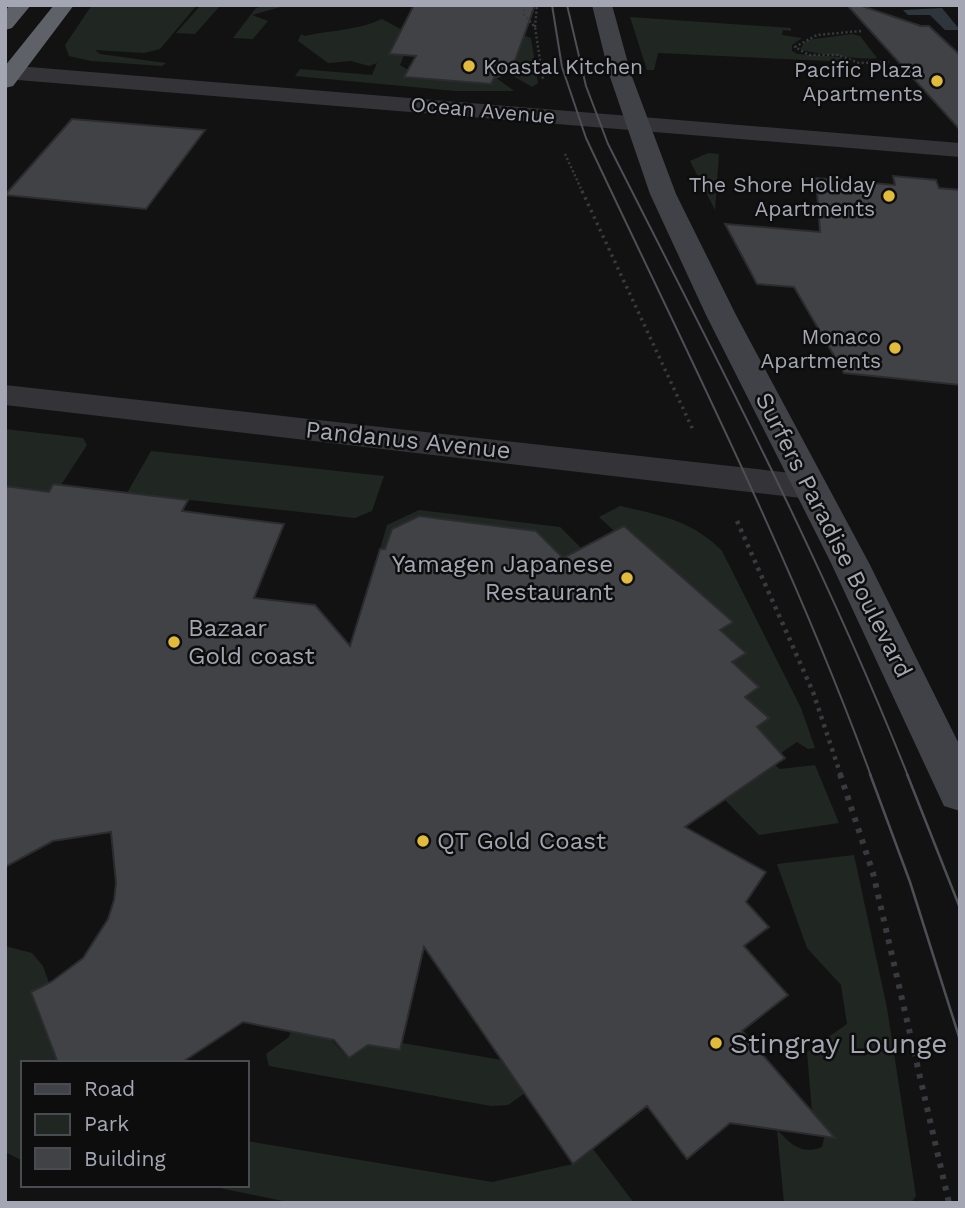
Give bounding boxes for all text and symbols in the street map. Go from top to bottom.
place label: Koastal Kitchen [483,54,643,79]
place label: Pacific Plaza Apartments [794,57,923,106]
marker: Koastal Kitchen [461,58,477,74]
marker: Pacific Plaza Apartments [929,73,945,89]
street label: Ocean Avenue [410,91,556,129]
place label: The Shore Holiday Apartments [689,172,875,221]
marker: The Shore Holiday Apartments [881,188,897,204]
place label: Monaco Apartments [761,324,881,373]
marker: Monaco Apartments [887,340,903,356]
street label: Surfers Paradise Boulevard [750,388,918,682]
street label: Pandanus Avenue [304,415,512,465]
place label: Yamagen Japanese Restaurant [392,550,613,606]
marker: Yamagen Japanese Restaurant [619,570,635,586]
place label: Bazaar Gold coast [188,614,314,670]
marker: Bazaar Gold coast [166,634,182,650]
place label: QT Gold Coast [437,827,606,855]
marker: QT Gold Coast [415,833,431,849]
place label: Stingray Lounge [730,1027,948,1060]
marker: Stingray Lounge [708,1035,724,1051]
legend [21,1061,248,1187]
text: Road [84,1076,135,1101]
text: Park [84,1111,129,1136]
text: Building [84,1146,166,1171]

